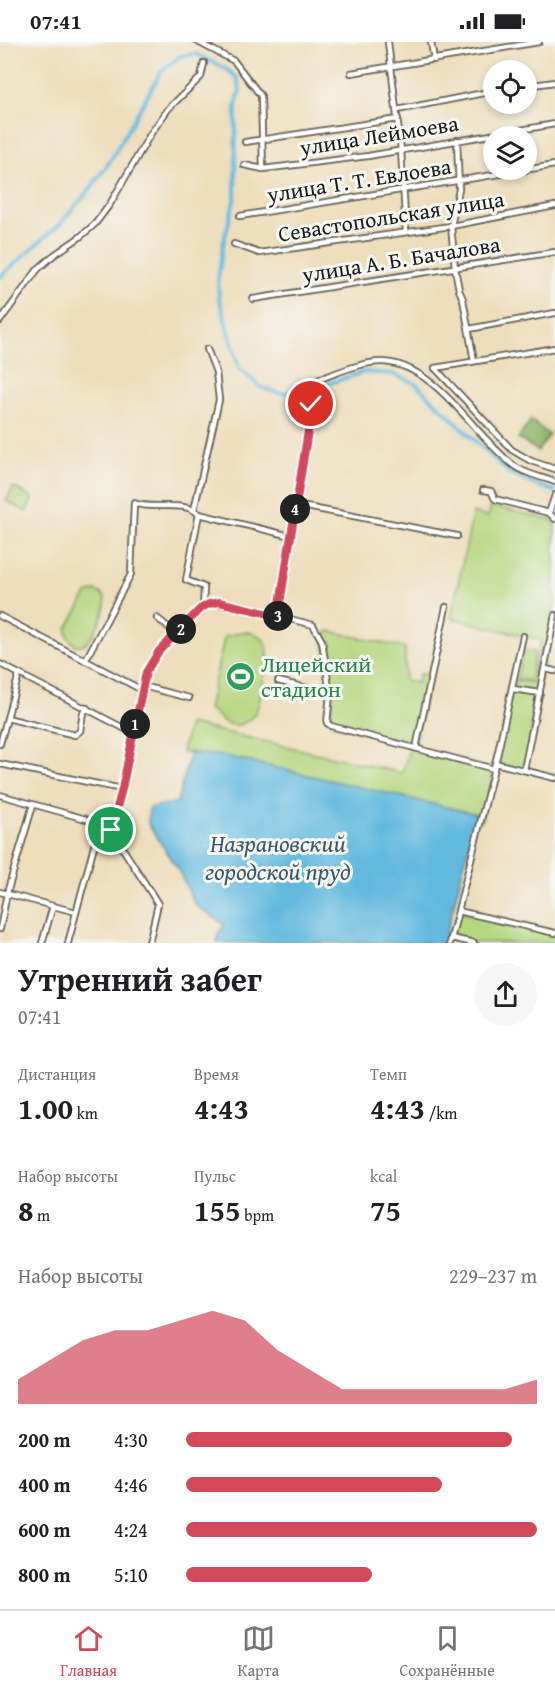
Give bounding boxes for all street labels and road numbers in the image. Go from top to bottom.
street label: улица Леймоева [296,107,461,163]
street label: улица Т. Т. Евлоева [264,150,454,211]
street label: Севастопольская улица [276,182,507,250]
street label: улица А. Б. Бачалова [299,227,503,291]

